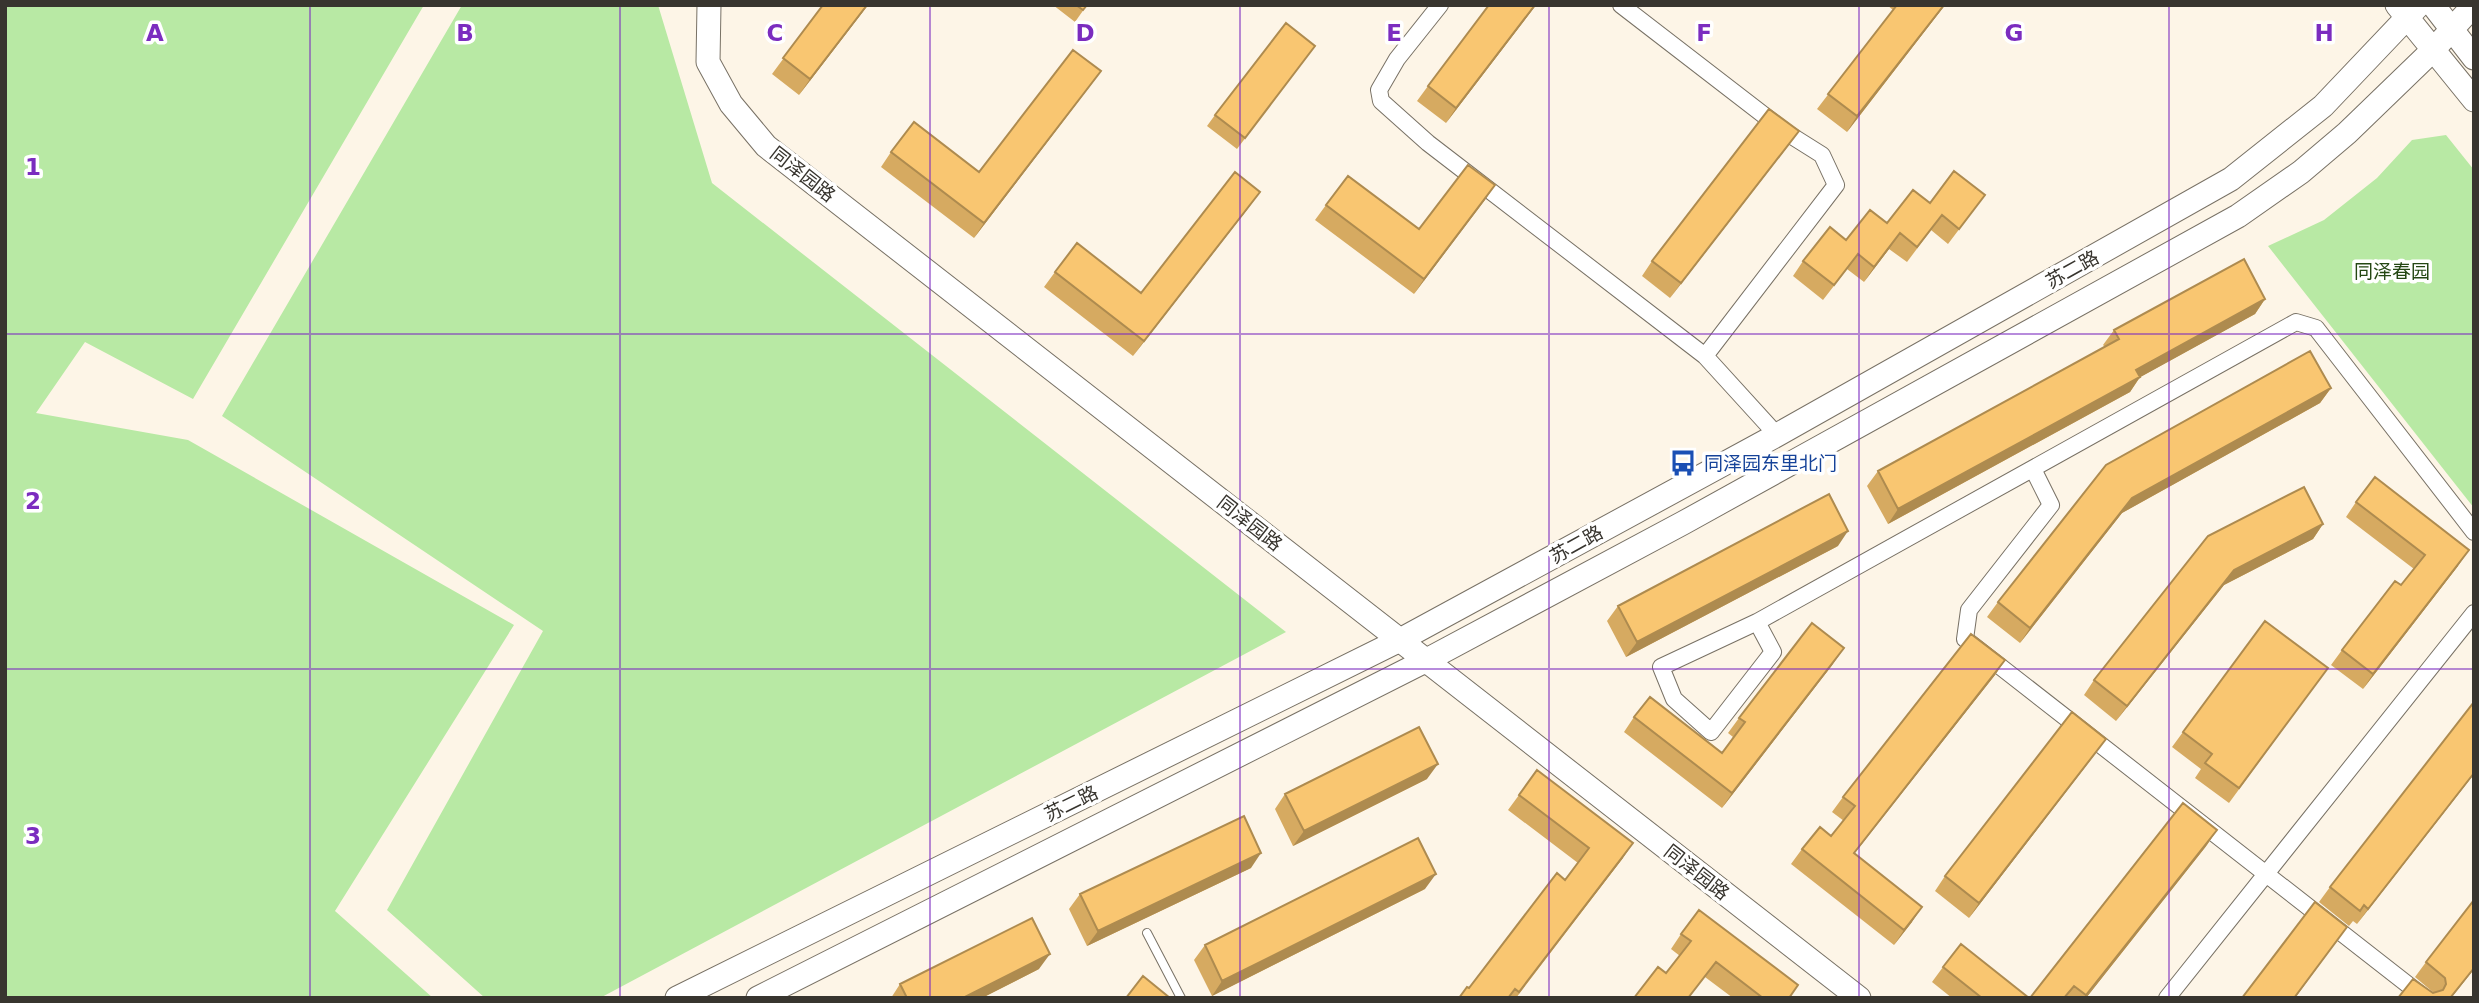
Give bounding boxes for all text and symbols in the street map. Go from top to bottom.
text: A [146,20,164,46]
text: B [456,20,474,46]
text: C [767,20,783,46]
text: D [1075,20,1095,46]
text: E [1386,20,1402,46]
text: F [1696,20,1712,46]
text: G [2005,20,2023,46]
text: H [2314,20,2334,46]
street label: 同泽园路 [766,142,840,206]
text: 1 [25,154,41,180]
street label: 苏二路 [2042,246,2102,292]
park label: 同泽春园 [2354,260,2430,282]
bus stop icon: 同泽园东里北门 [1668,448,1698,478]
place label: 同泽园东里北门 [1704,452,1837,474]
text: 2 [25,488,41,514]
street label: 同泽园路 [1213,491,1287,555]
street label: 苏二路 [1546,521,1606,567]
street label: 苏二路 [1041,781,1101,825]
text: 3 [25,823,41,849]
street label: 同泽园路 [1660,840,1734,904]

